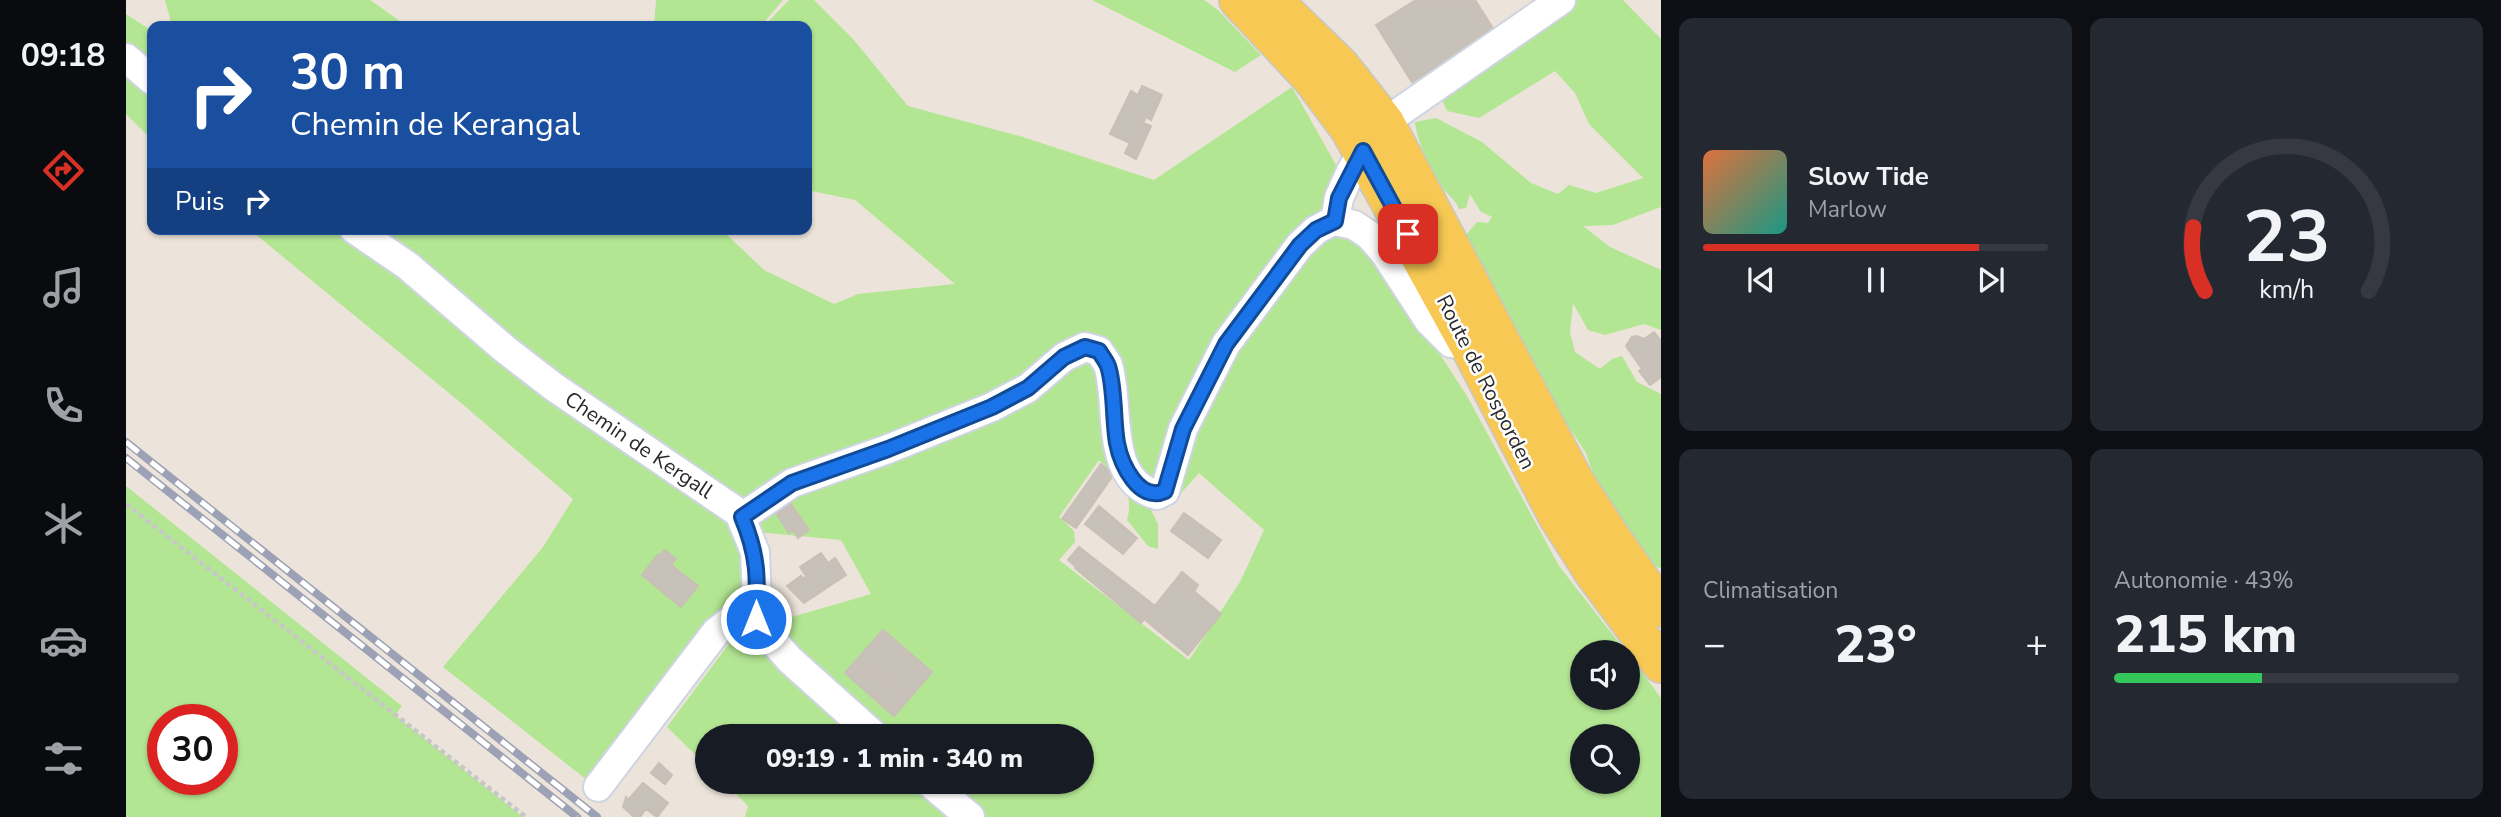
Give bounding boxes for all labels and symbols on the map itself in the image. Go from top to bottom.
pin [1378,204,1438,264]
street label: Route de Rosporden [1430,290,1542,474]
street label: Chemin de Kergall [559,385,719,506]
position arrow [719,582,793,656]
speed limit sign: 30 [147,704,238,795]

